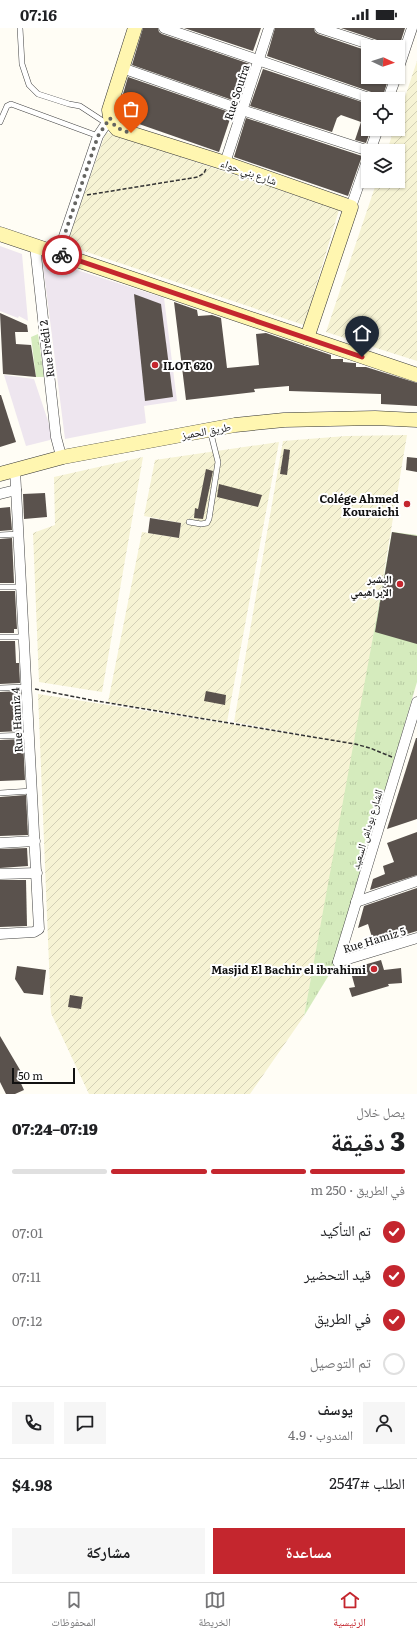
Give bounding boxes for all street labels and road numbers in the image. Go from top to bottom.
street label: Rue Soufra [219,62,253,122]
street label: شارع بني حواء [218,154,279,190]
street label: Rue Frédi 2 [34,319,57,379]
street label: طريق الحميز [179,418,232,442]
street label: Rue Hamiz 4 [6,687,26,753]
street label: الشارع بوداش السعيد [346,787,386,871]
street label: Rue Hamiz 5 [341,922,408,956]

